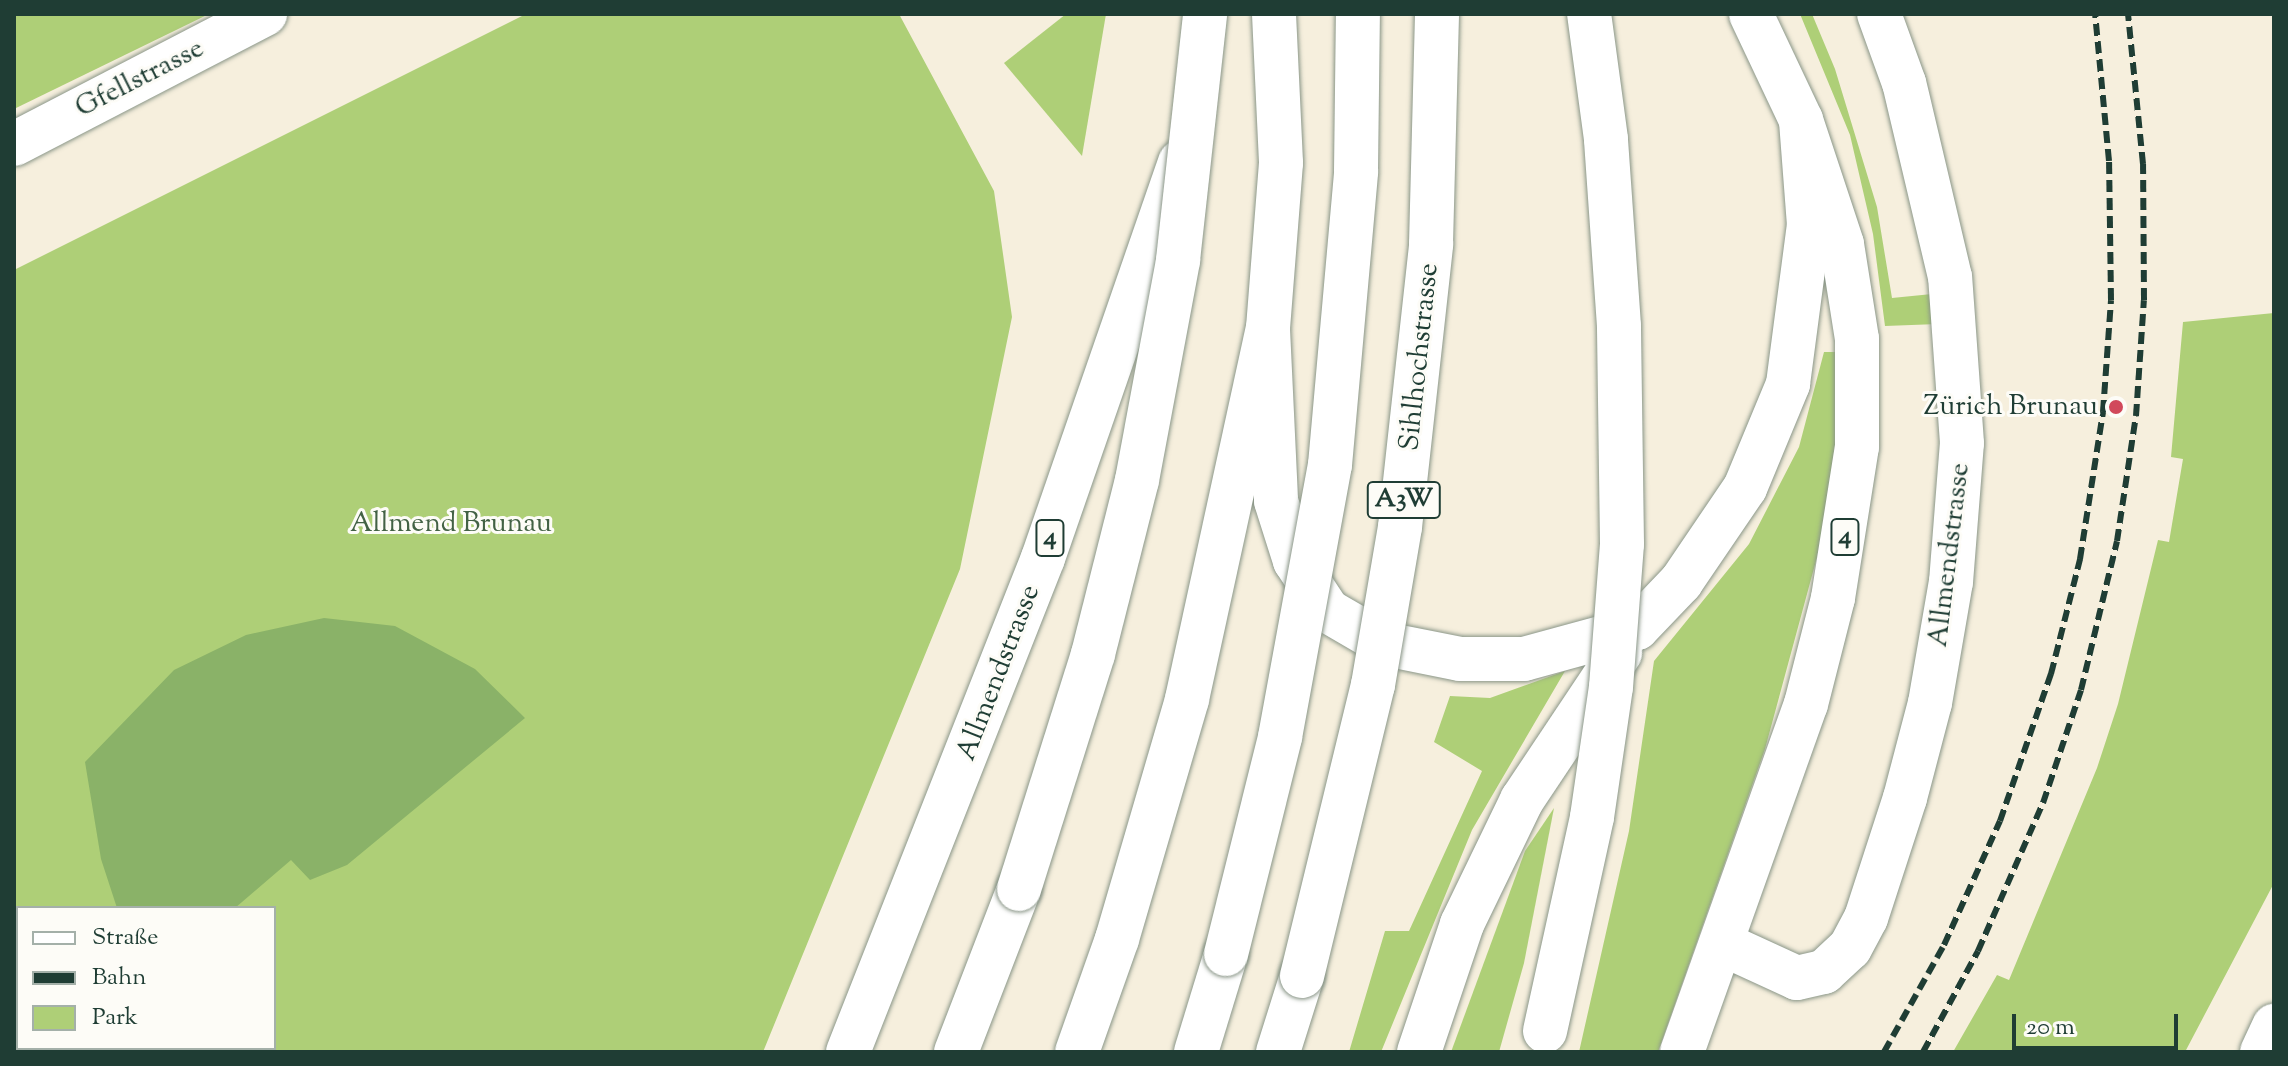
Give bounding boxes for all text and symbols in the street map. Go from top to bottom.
street label: Gfellstrasse [70,32,210,126]
street label: Sihlhochstrasse [1393,262,1447,452]
place label: Zürich Brunau [1923,390,2098,424]
marker: Zürich Brunau [2105,396,2127,418]
street label: Allmendstrasse [1922,461,1978,649]
road number: A3W [1366,478,1442,522]
park label: Allmend Brunau [350,507,552,541]
road number: 4 [1829,515,1861,559]
road number: 4 [1034,516,1066,560]
street label: Allmendstrasse [950,580,1048,766]
legend [16,906,276,1050]
text: Straße [92,921,158,955]
text: Bahn [92,961,146,995]
scale bar [2016,998,2182,1048]
text: Park [92,1001,138,1035]
text: 20 m [2026,1011,2075,1045]

